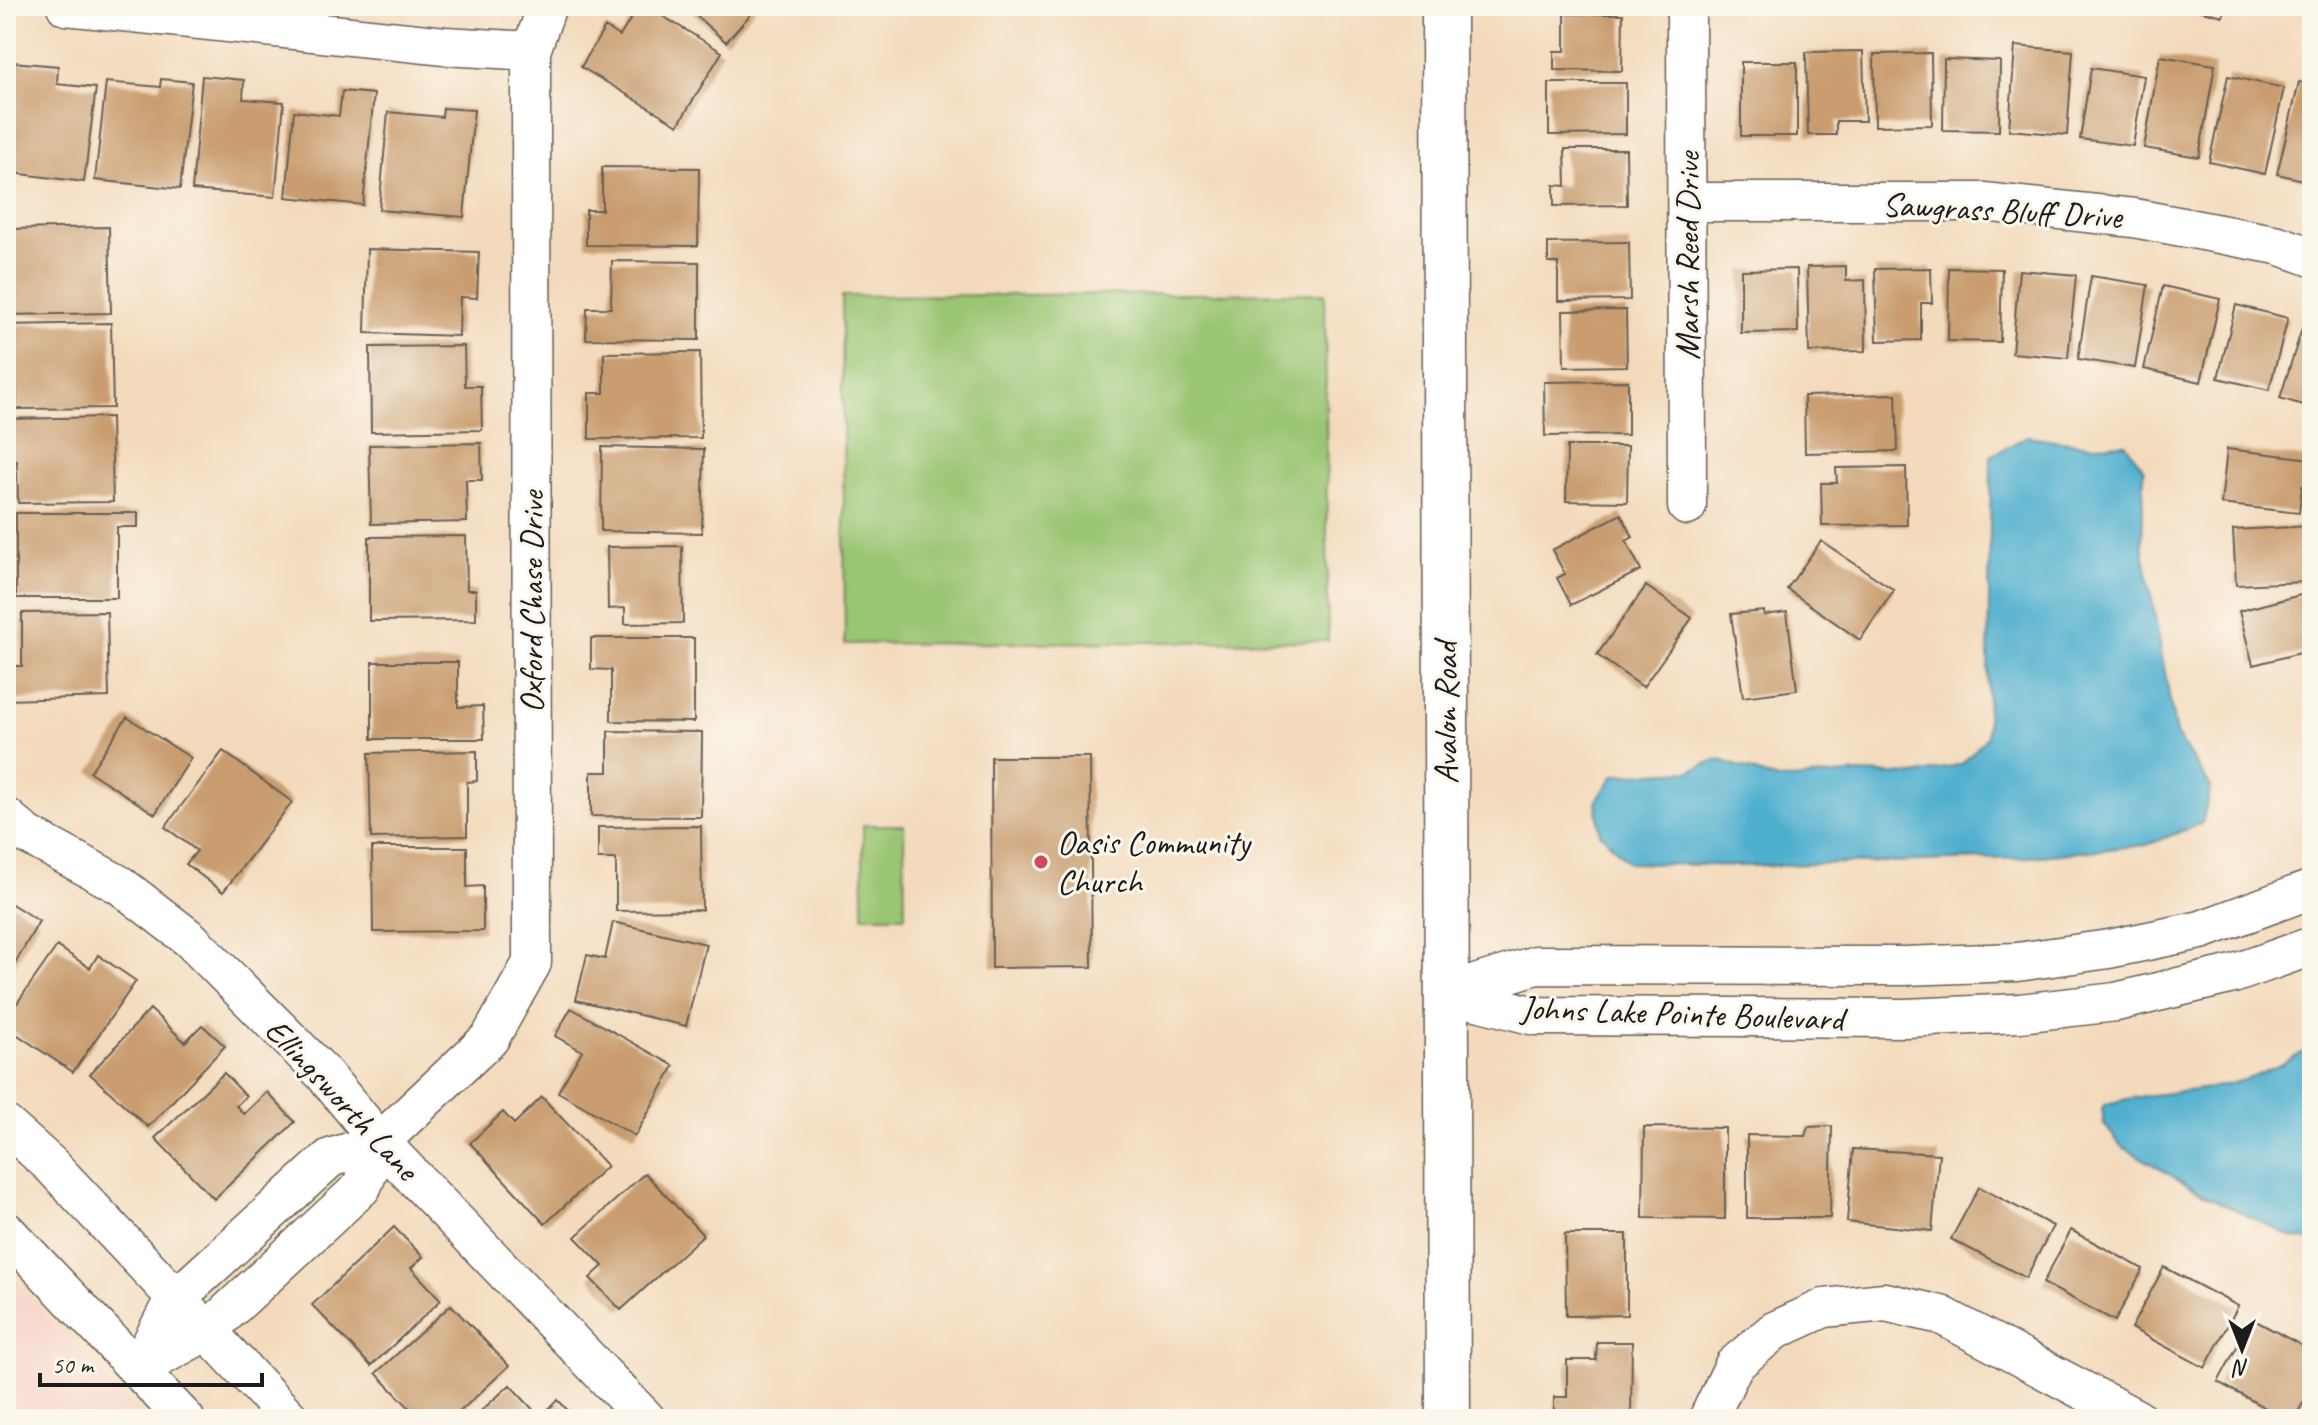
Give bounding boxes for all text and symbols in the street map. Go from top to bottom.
street label: Marsh Reed Drive [1666,150,1709,360]
street label: Sawgrass Bluff Drive [1881,182,2125,238]
street label: Oxford Chase Drive [510,489,553,713]
street label: Avalon Road [1424,637,1467,784]
place label: Oasis Community Church [1057,821,1252,903]
marker: Oasis Community Church [1032,853,1050,871]
street label: Johns Lake Pointe Boulevard [1518,986,1849,1040]
street label: Ellingsworth Lane [256,1009,430,1191]
north arrow [2202,1309,2282,1389]
scale bar [40,1337,262,1387]
text: 50 m [52,1350,95,1380]
text: N [2232,1354,2249,1382]

